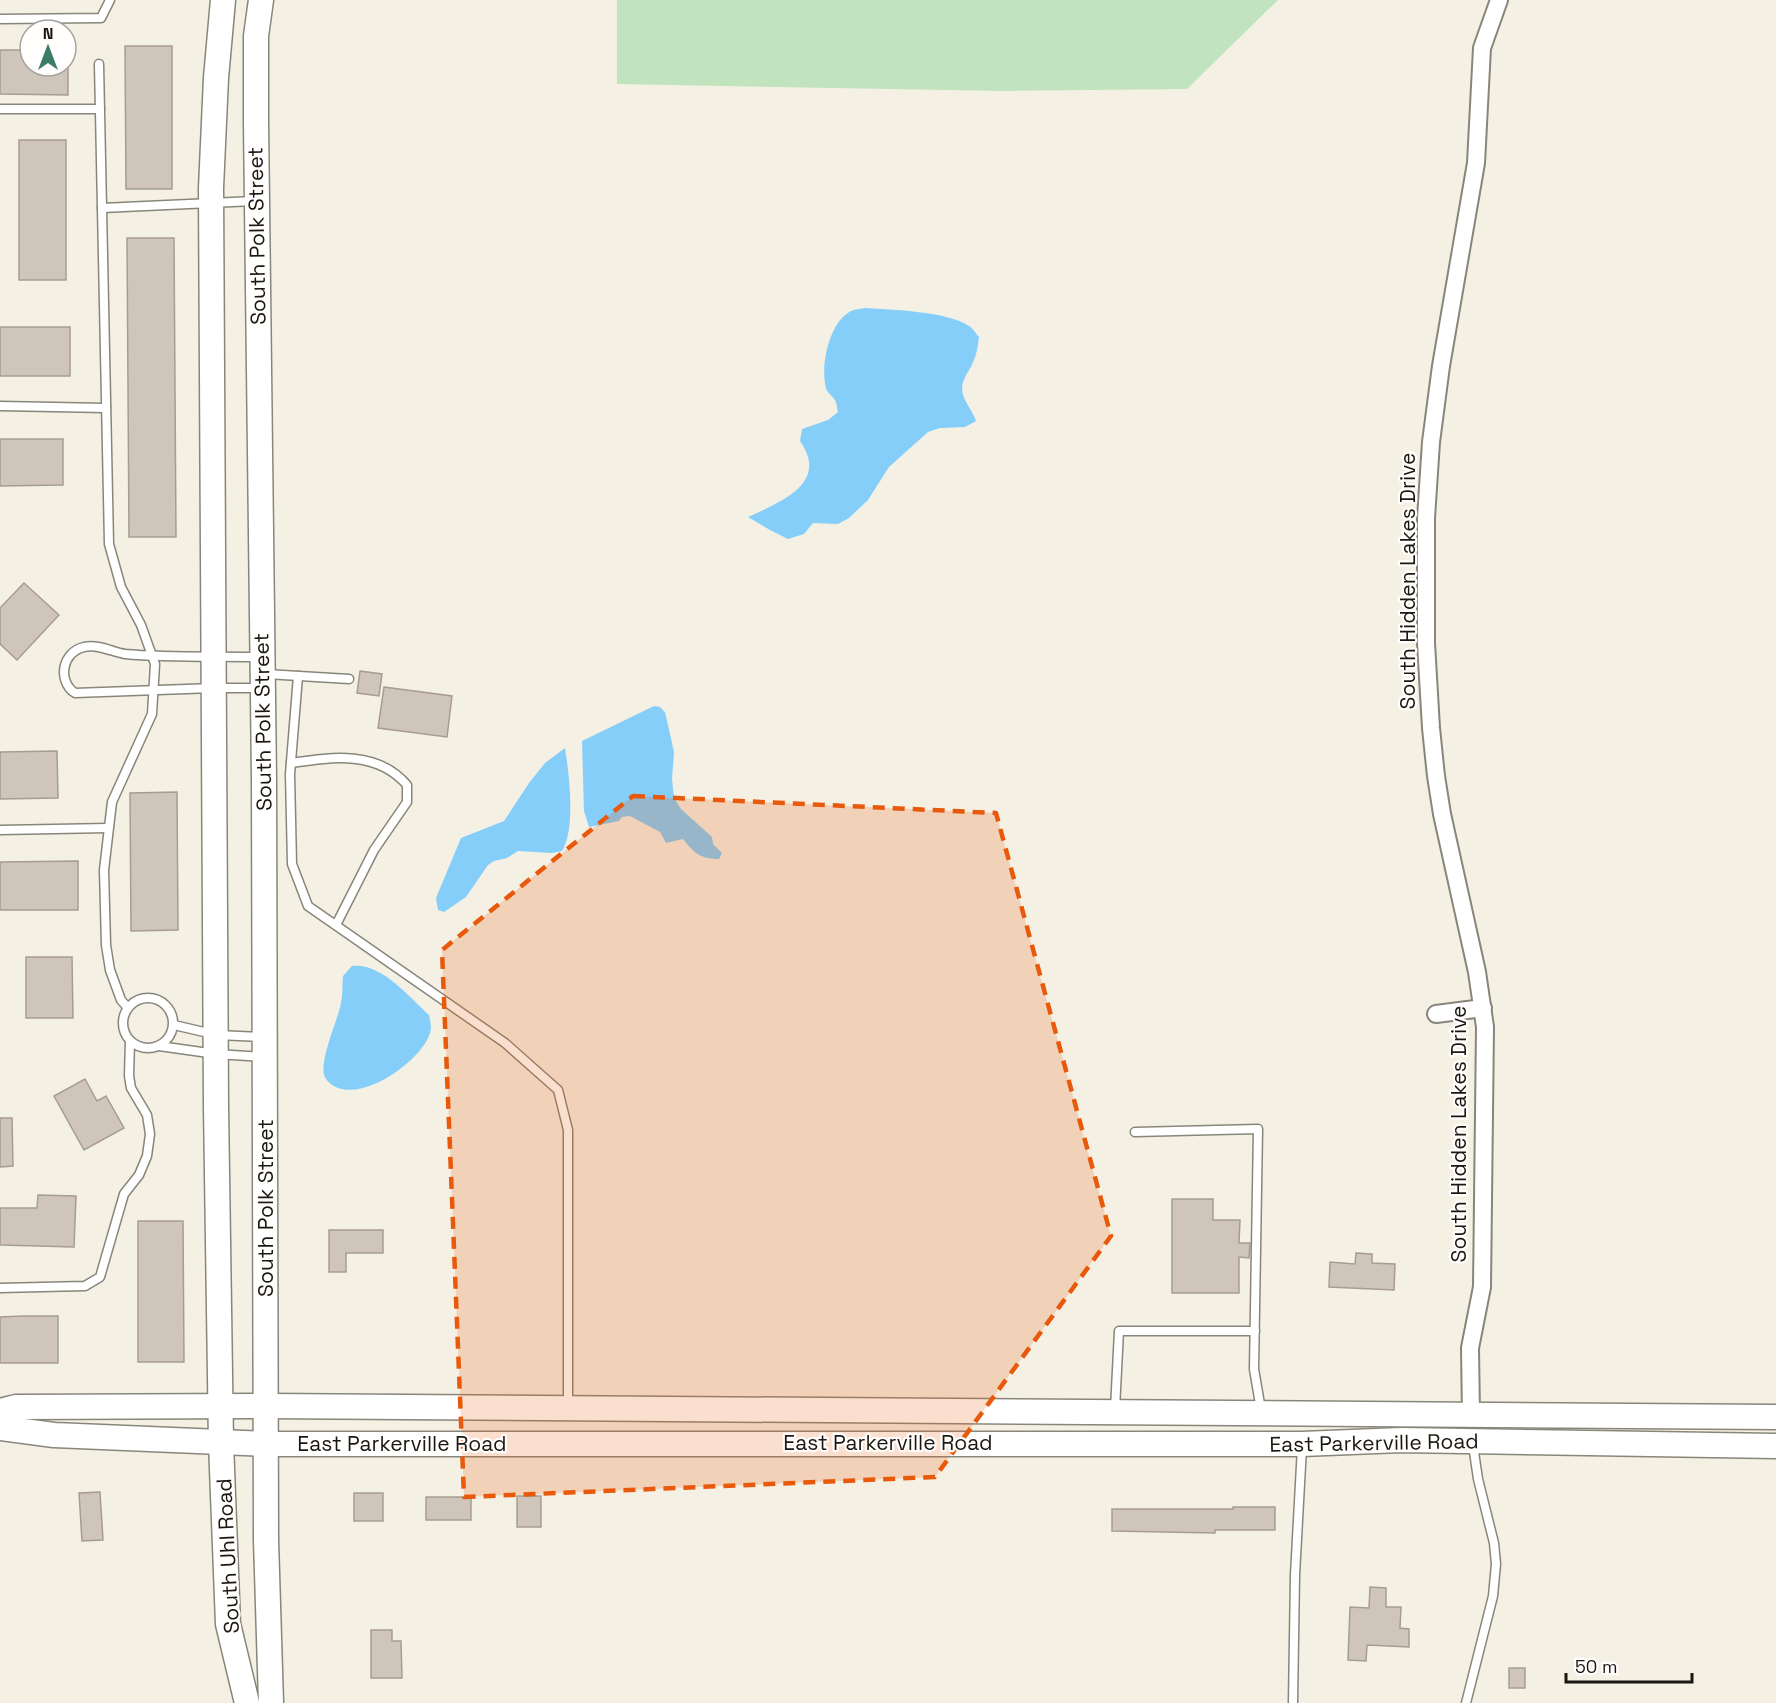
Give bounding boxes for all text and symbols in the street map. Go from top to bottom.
north arrow [18,18,78,78]
text: N [43,23,53,44]
street label: South Polk Street [241,147,272,325]
street label: South Hidden Lakes Drive [1394,453,1421,709]
street label: South Polk Street [247,633,278,811]
street label: South Hidden Lakes Drive [1445,1006,1472,1262]
street label: South Polk Street [252,1119,279,1297]
street label: East Parkerville Road [1269,1427,1479,1458]
street label: East Parkerville Road [783,1429,993,1456]
street label: East Parkerville Road [297,1430,507,1457]
street label: South Uhl Road [210,1478,245,1634]
scale bar [1566,1646,1692,1684]
text: 50 m [1575,1655,1617,1678]

